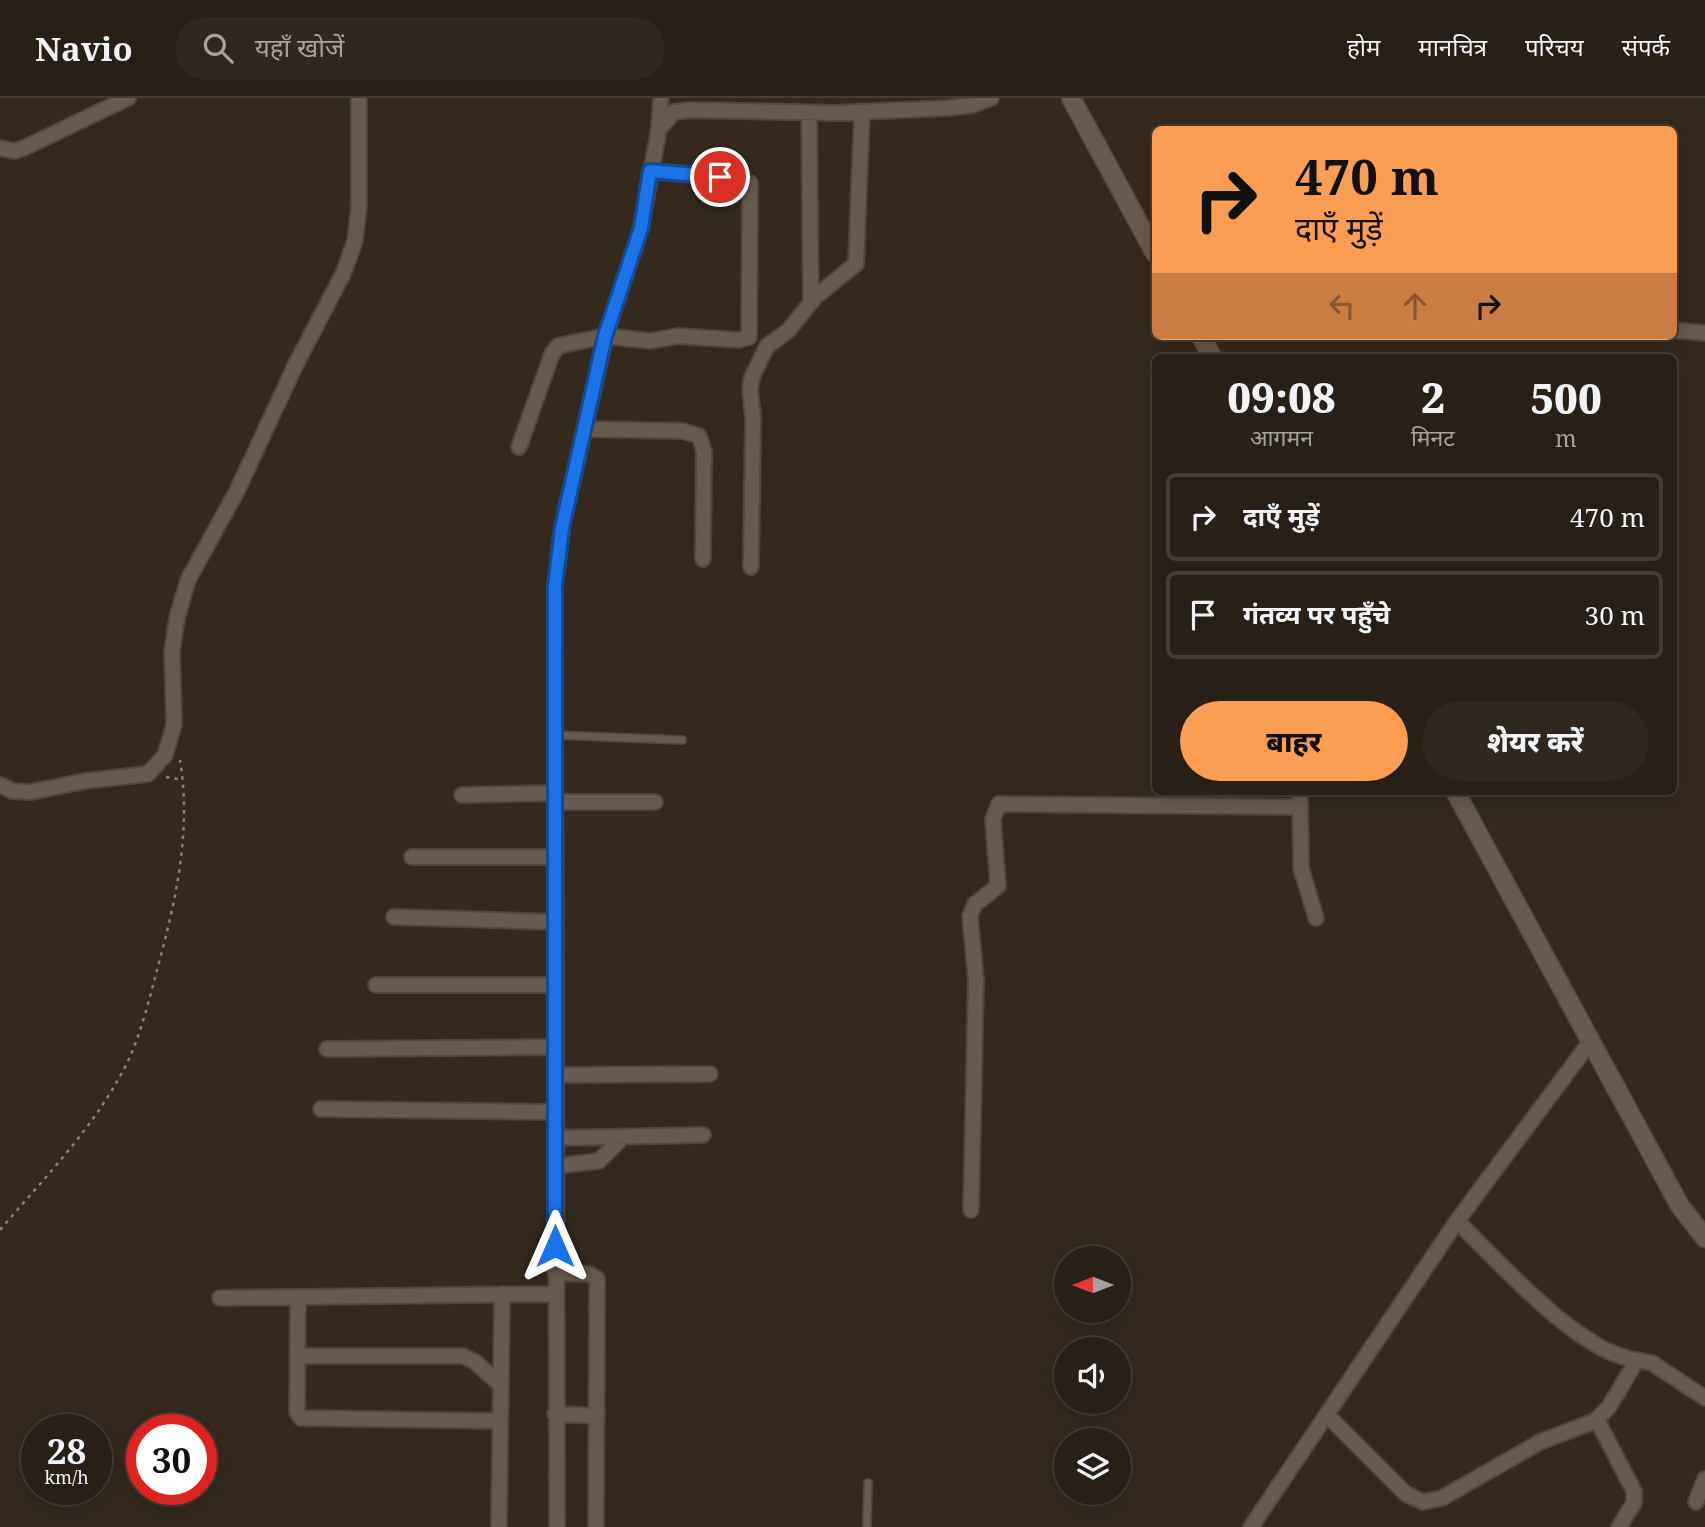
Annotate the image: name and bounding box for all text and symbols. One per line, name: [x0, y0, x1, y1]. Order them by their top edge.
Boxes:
search box: [175, 17, 665, 80]
text: Navio: [35, 26, 133, 71]
icon: search: [199, 29, 237, 67]
text: यहाँ खोजें: [255, 29, 344, 65]
text: होम: [1347, 30, 1380, 63]
text: मानचित्र: [1418, 30, 1487, 63]
text: परिचय: [1525, 30, 1584, 63]
text: संपर्क: [1622, 30, 1670, 63]
text: 470 m: [1295, 143, 1439, 209]
pin: [690, 147, 750, 207]
icon: right: [1180, 154, 1271, 245]
icon: arrive: [701, 158, 739, 196]
text: दाएँ मुड़ें: [1295, 206, 1383, 249]
icon: left: [1323, 287, 1361, 325]
icon: ahead: [1396, 287, 1434, 325]
icon: right: [1469, 287, 1507, 325]
text: 09:08: [1227, 368, 1336, 425]
text: 2: [1421, 368, 1445, 425]
text: 500: [1530, 369, 1602, 426]
text: आगमन: [1250, 421, 1313, 453]
text: मिनट: [1411, 421, 1455, 453]
text: m: [1555, 422, 1577, 454]
icon: right: [1184, 498, 1222, 536]
text: दाएँ मुड़ें: [1243, 498, 1320, 534]
text: 470 m: [1570, 499, 1645, 535]
icon: arrive: [1184, 596, 1222, 634]
text: गंतव्य पर पहुँचे: [1243, 596, 1390, 632]
text: 30 m: [1585, 597, 1645, 633]
button: बाहर: [1180, 701, 1408, 781]
button: शेयर करें: [1422, 701, 1649, 781]
position arrow: [518, 1209, 592, 1283]
north arrow: [1054, 1246, 1130, 1323]
map controls: [1054, 1246, 1131, 1505]
button: sound: [1054, 1337, 1131, 1414]
speed limit sign: 30: [126, 1414, 217, 1505]
text: 28: [47, 1427, 86, 1474]
button: layers: [1054, 1428, 1131, 1505]
text: km/h: [44, 1465, 89, 1489]

